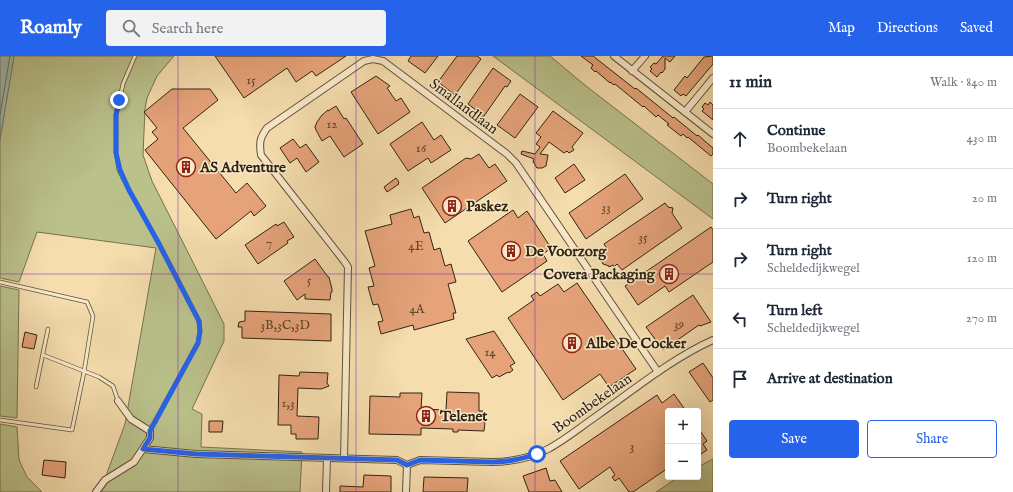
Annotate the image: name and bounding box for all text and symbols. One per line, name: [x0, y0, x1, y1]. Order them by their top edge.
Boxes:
search box: [106, 10, 386, 46]
text: Roamly: [20, 16, 82, 40]
icon: search: [120, 17, 142, 39]
text: Search here: [152, 19, 223, 38]
text: Map: [828, 19, 855, 37]
text: Directions: [877, 19, 938, 37]
text: Saved: [960, 19, 993, 37]
house number: 15: [246, 72, 256, 89]
text: 11 min: [729, 72, 772, 93]
street label: Smallandlaan: [425, 74, 502, 139]
text: Walk · 840 m: [930, 74, 997, 91]
route end: [110, 91, 128, 109]
house number: 12: [327, 116, 337, 133]
text: Continue: [767, 121, 825, 140]
icon: ahead: [729, 128, 751, 150]
text: 430 m: [967, 130, 997, 147]
house number: 16: [416, 140, 427, 157]
text: Boombekelaan: [767, 140, 847, 157]
building icon: AS Adventure: [175, 156, 197, 178]
place label: AS Adventure: [199, 158, 286, 177]
icon: right: [729, 188, 751, 210]
text: Turn right: [767, 189, 832, 208]
text: 20 m: [972, 190, 997, 207]
building icon: Paskez: [441, 195, 463, 217]
place label: Paskez: [466, 197, 508, 216]
house number: 33: [601, 199, 611, 216]
house number: 35: [638, 229, 648, 246]
house number: 7: [266, 235, 272, 252]
house number: 4E: [408, 238, 424, 255]
building icon: De Voorzorg: [500, 240, 522, 262]
text: Turn right: [767, 241, 832, 260]
place label: De Voorzorg: [525, 242, 607, 261]
icon: right: [729, 248, 751, 270]
text: 120 m: [967, 250, 997, 267]
text: Scheldedijkwegel: [767, 260, 860, 277]
building icon: Covera Packaging: [658, 263, 680, 285]
place label: Covera Packaging: [543, 265, 656, 284]
house number: 5: [307, 272, 312, 289]
house number: 4A: [409, 301, 426, 318]
text: Turn left: [767, 301, 823, 320]
icon: left: [729, 308, 751, 330]
text: 270 m: [966, 310, 997, 327]
house number: 39: [674, 316, 685, 333]
house number: 3B,3C,3D: [260, 317, 310, 334]
text: Scheldedijkwegel: [767, 320, 860, 337]
building icon: Albe De Cocker: [561, 332, 583, 354]
place label: Albe De Cocker: [585, 334, 687, 353]
house number: 14: [484, 344, 496, 361]
icon: arrive: [729, 368, 751, 390]
street label: Boombekelaan: [549, 369, 636, 438]
text: Arrive at destination: [767, 369, 893, 388]
house number: 1,3: [281, 395, 295, 412]
building icon: Telenet: [415, 405, 437, 427]
place label: Telenet: [439, 407, 488, 426]
map controls: [665, 408, 701, 480]
button: +: [665, 408, 701, 444]
button: Save: [729, 420, 859, 458]
button: Share: [867, 420, 997, 458]
house number: 3: [630, 438, 635, 455]
button: −: [665, 444, 701, 480]
route start: [528, 445, 546, 463]

